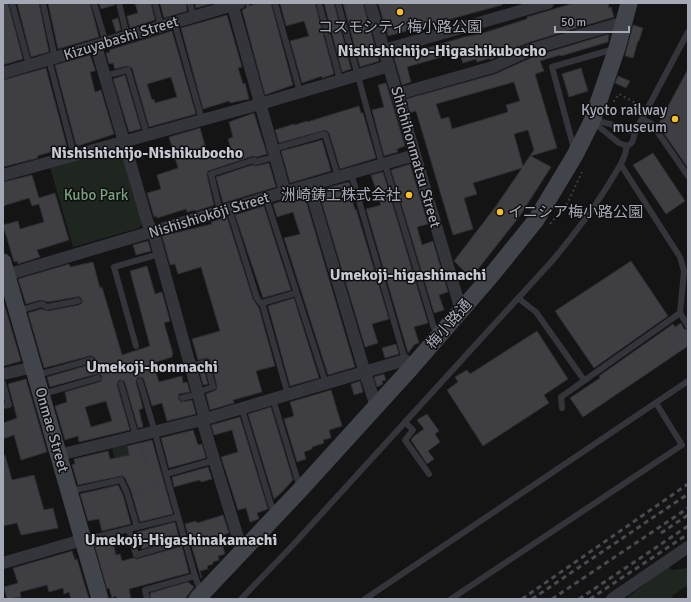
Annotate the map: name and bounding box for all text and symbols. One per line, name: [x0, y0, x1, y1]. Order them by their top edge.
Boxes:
marker: コスモシティ梅小路公園: [395, 7, 405, 17]
scale bar: [555, 8, 629, 34]
street label: Kizuyabashi Street: [61, 12, 181, 64]
text: 50 m: [561, 15, 586, 30]
place label: コスモシティ梅小路公園: [318, 18, 482, 36]
district label: Nishishichijo-Higashikubocho: [338, 41, 546, 61]
street label: Shichihonmatsu Street: [387, 84, 445, 230]
place label: Kyoto railway museum: [581, 101, 667, 136]
marker: Kyoto railway museum: [670, 114, 680, 124]
district label: Nishishichijo-Nishikubocho: [51, 143, 243, 163]
park label: Kubo Park: [64, 186, 129, 204]
place label: 洲崎鋳工株式会社: [281, 186, 401, 204]
street label: Nishishiokōji Street: [146, 188, 272, 242]
marker: 洲崎鋳工株式会社: [404, 190, 414, 200]
place label: イニシア梅小路公園: [508, 203, 643, 221]
marker: イニシア梅小路公園: [495, 207, 505, 217]
district label: Umekoji-higashimachi: [330, 265, 486, 285]
street label: 梅小路通: [423, 295, 475, 353]
district label: Umekoji-honmachi: [86, 357, 218, 377]
street label: Onmae Street: [31, 385, 73, 475]
district label: Umekoji-Higashinakamachi: [85, 530, 277, 550]

